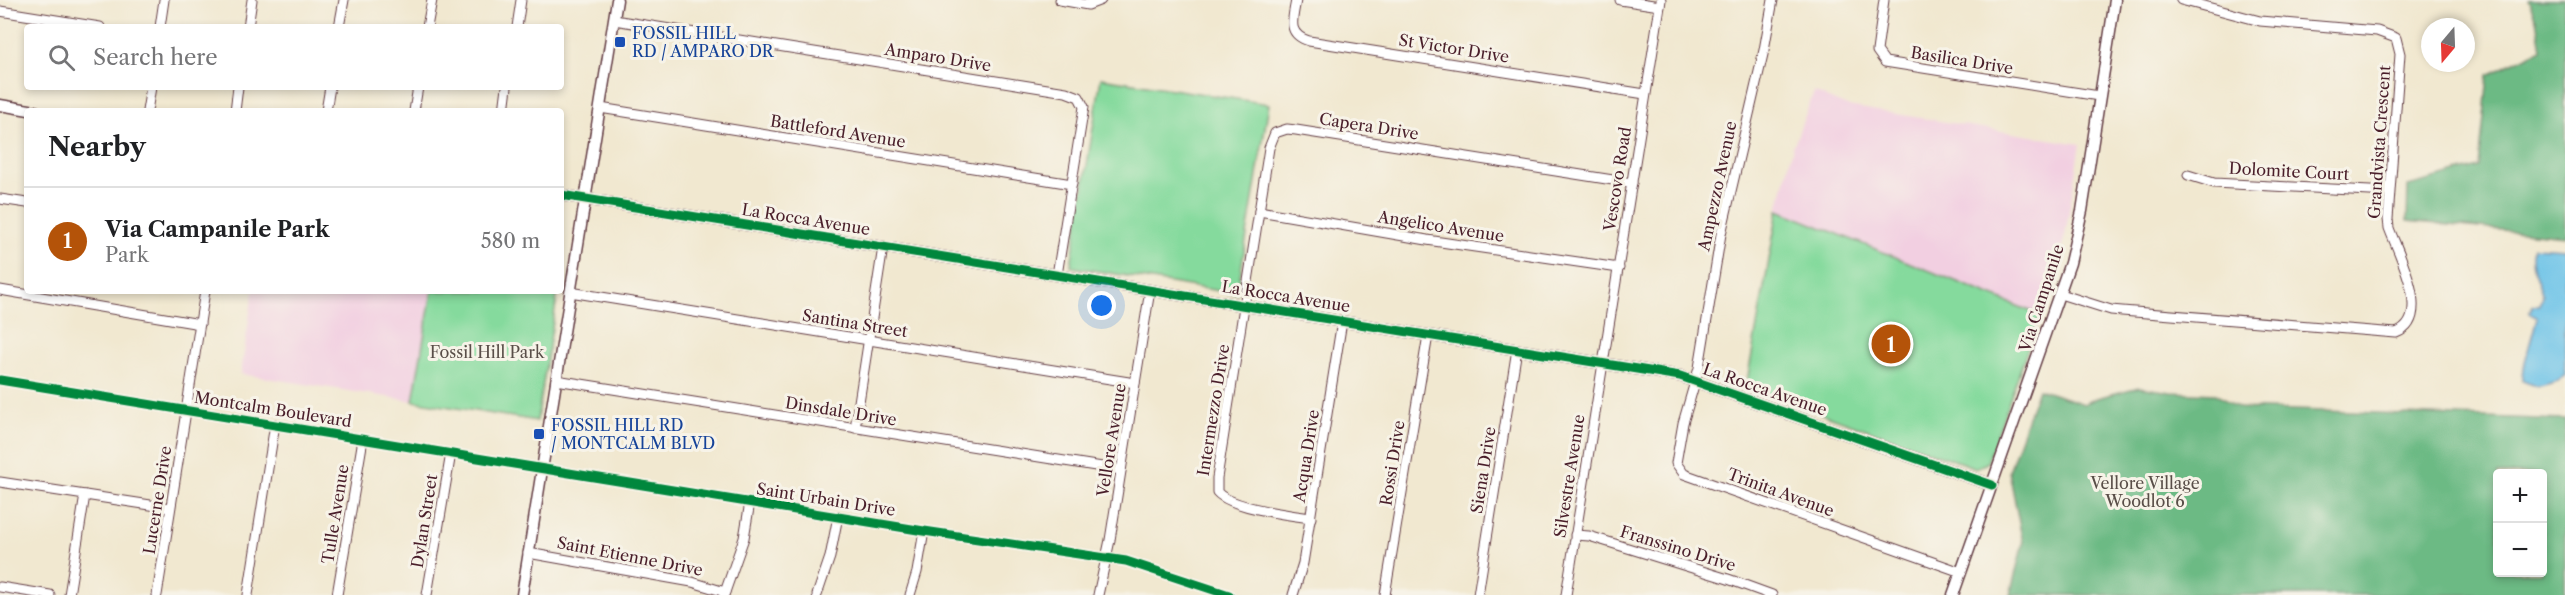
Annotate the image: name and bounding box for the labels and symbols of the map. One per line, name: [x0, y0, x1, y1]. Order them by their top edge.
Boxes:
north arrow: [2421, 18, 2475, 72]
place label: FOSSIL HILL RD / AMPARO DR: [632, 23, 775, 61]
street label: St Victor Drive: [1397, 29, 1511, 67]
marker: FOSSIL HILL RD / AMPARO DR: [613, 35, 627, 49]
street label: Amparo Drive: [882, 39, 993, 75]
street label: Basilica Drive: [1909, 42, 2015, 78]
street label: Grandvista Crescent: [2364, 64, 2394, 220]
street label: Capera Drive: [1318, 108, 1420, 144]
street label: Battleford Avenue: [769, 110, 907, 152]
street label: Ampezzo Avenue: [1693, 119, 1741, 254]
street label: Vescovo Road: [1599, 125, 1635, 234]
street label: Dolomite Court: [2228, 158, 2350, 184]
street label: La Rocca Avenue: [740, 199, 872, 239]
street label: Angelico Avenue: [1375, 206, 1506, 246]
street label: Via Campanile: [2014, 242, 2068, 355]
street label: La Rocca Avenue: [1220, 276, 1352, 316]
your location: [1087, 291, 1116, 320]
street label: Santina Street: [801, 305, 909, 341]
pin: 1: [1872, 322, 1910, 366]
park label: Fossil Hill Park: [430, 342, 545, 362]
street label: Intermezzo Drive: [1193, 343, 1233, 477]
street label: La Rocca Avenue: [1700, 358, 1830, 420]
street label: Vellore Avenue: [1092, 382, 1130, 499]
street label: Montcalm Boulevard: [193, 387, 353, 431]
street label: Dinsdale Drive: [784, 392, 898, 430]
street label: Acqua Drive: [1289, 408, 1323, 505]
street label: Silvestre Avenue: [1549, 413, 1589, 539]
place label: FOSSIL HILL RD / MONTCALM BLVD: [551, 415, 715, 453]
street label: Rossi Drive: [1375, 419, 1409, 507]
street label: Siena Drive: [1466, 425, 1500, 515]
marker: FOSSIL HILL RD / MONTCALM BLVD: [532, 427, 546, 441]
street label: Lucerne Drive: [139, 444, 175, 556]
street label: Tulle Avenue: [317, 463, 353, 565]
street label: Trinita Avenue: [1725, 463, 1837, 521]
street label: Dylan Street: [407, 472, 441, 569]
park label: Vellore Village Woodlot 6: [2089, 473, 2200, 511]
street label: Saint Urbain Drive: [755, 478, 897, 520]
street label: Franssino Drive: [1618, 521, 1738, 575]
street label: Saint Etienne Drive: [555, 532, 705, 580]

